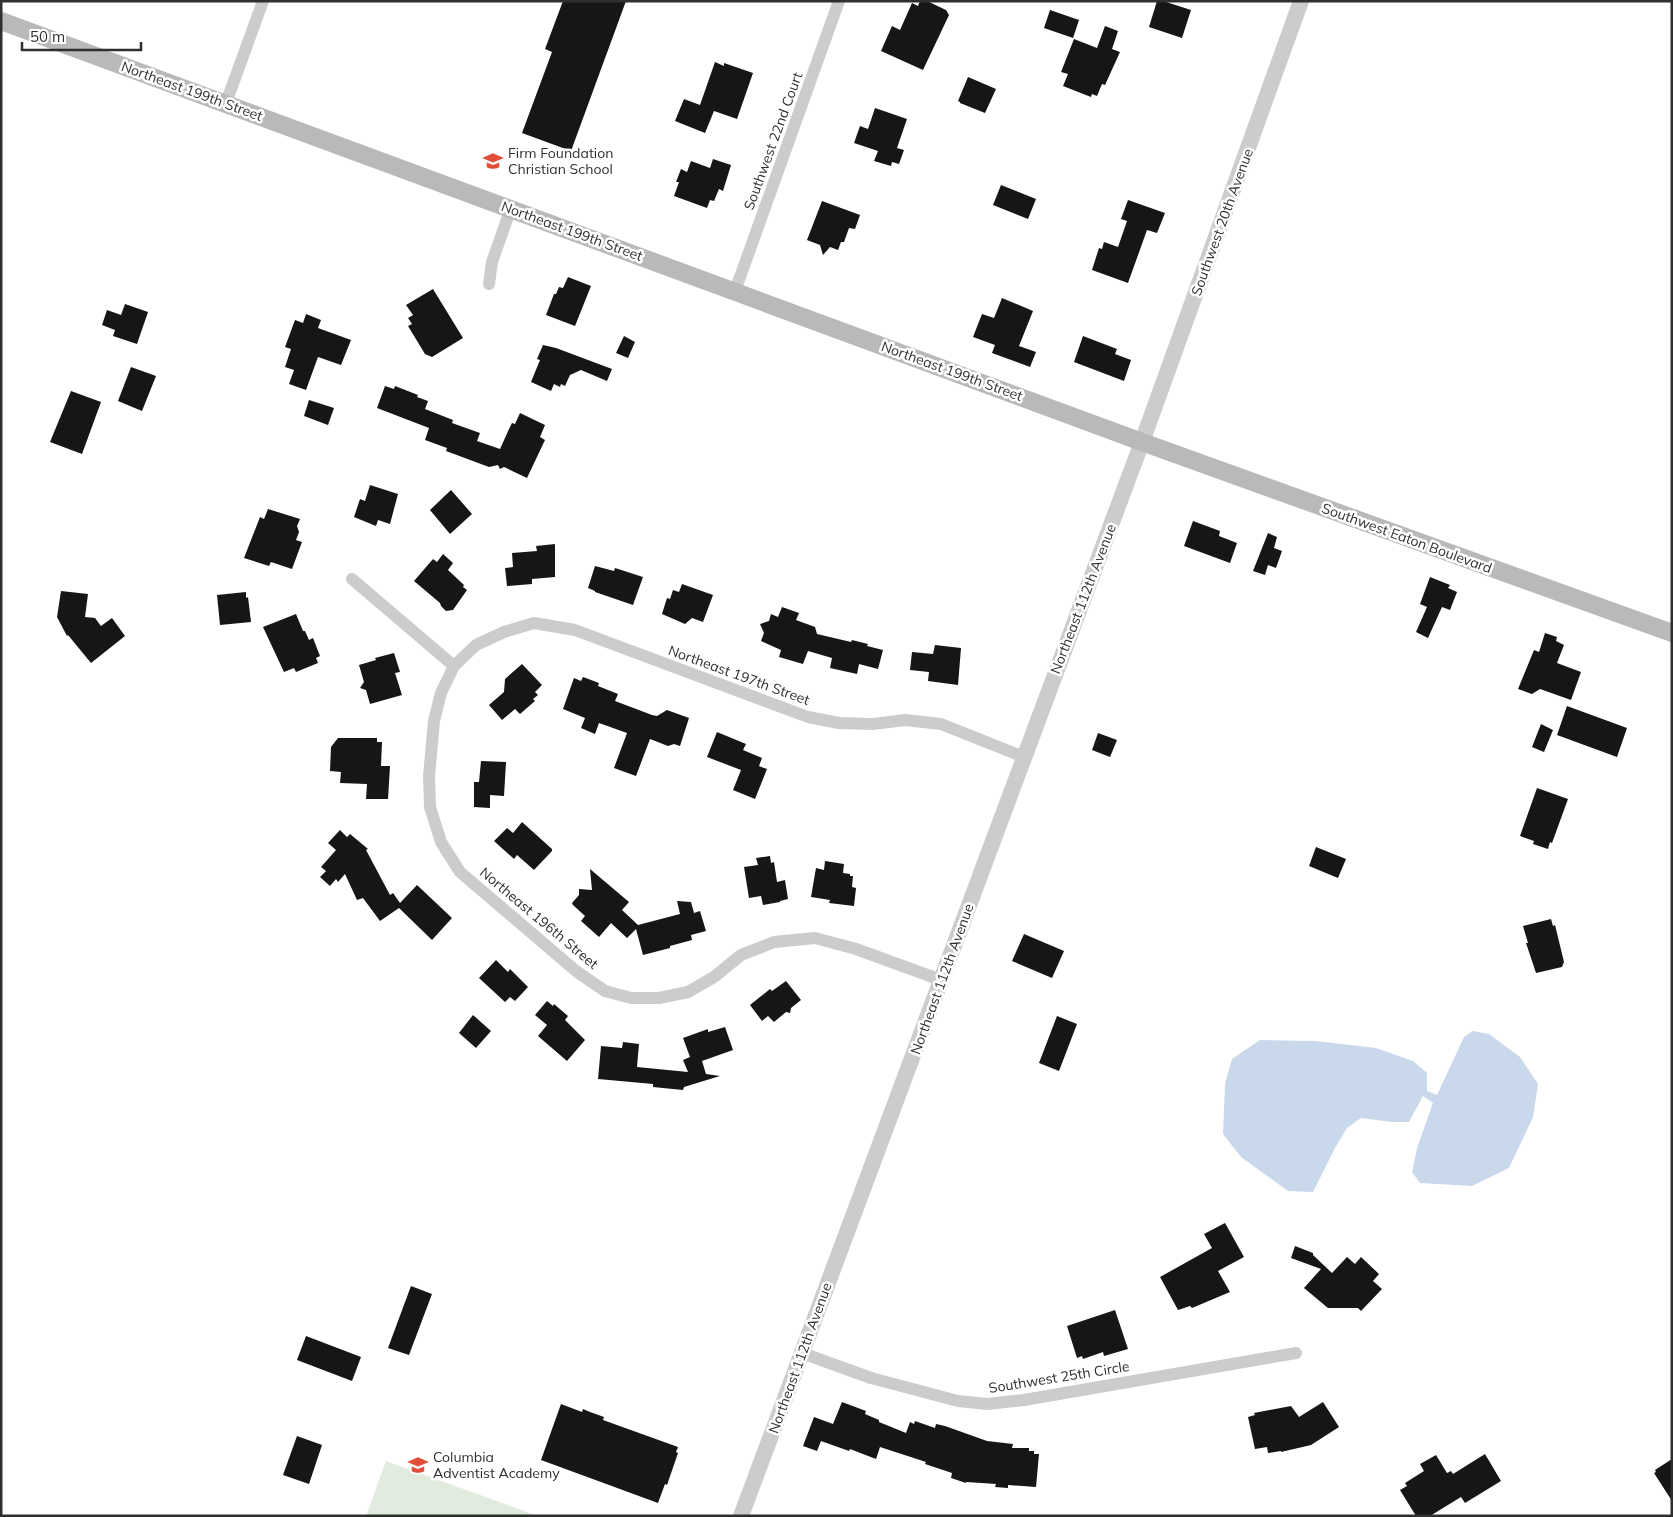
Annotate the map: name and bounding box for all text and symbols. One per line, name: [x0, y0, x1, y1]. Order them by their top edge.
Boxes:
scale bar: [22, 20, 141, 52]
text: 50 m: [30, 27, 65, 46]
street label: Northeast 199th Street: [119, 57, 265, 125]
street label: Southwest 22nd Court: [740, 69, 806, 212]
place label: Firm Foundation Christian School: [508, 144, 613, 178]
street label: Southwest 20th Avenue: [1187, 146, 1257, 298]
school or university icon: Firm Foundation Christian School: [482, 150, 504, 172]
street label: Northeast 199th Street: [499, 197, 645, 265]
street label: Northeast 199th Street: [879, 337, 1025, 405]
street label: Southwest Eaton Boulevard: [1319, 499, 1495, 577]
street label: Northeast 112th Avenue: [1046, 521, 1120, 677]
street label: Northeast 197th Street: [666, 641, 812, 709]
street label: Northeast 196th Street: [476, 863, 602, 973]
street label: Northeast 112th Avenue: [906, 901, 978, 1057]
street label: Northeast 112th Avenue: [764, 1280, 836, 1436]
street label: Southwest 25th Circle: [987, 1357, 1131, 1397]
place label: Columbia Adventist Academy: [433, 1448, 560, 1482]
school or university icon: Columbia Adventist Academy: [407, 1454, 429, 1476]

